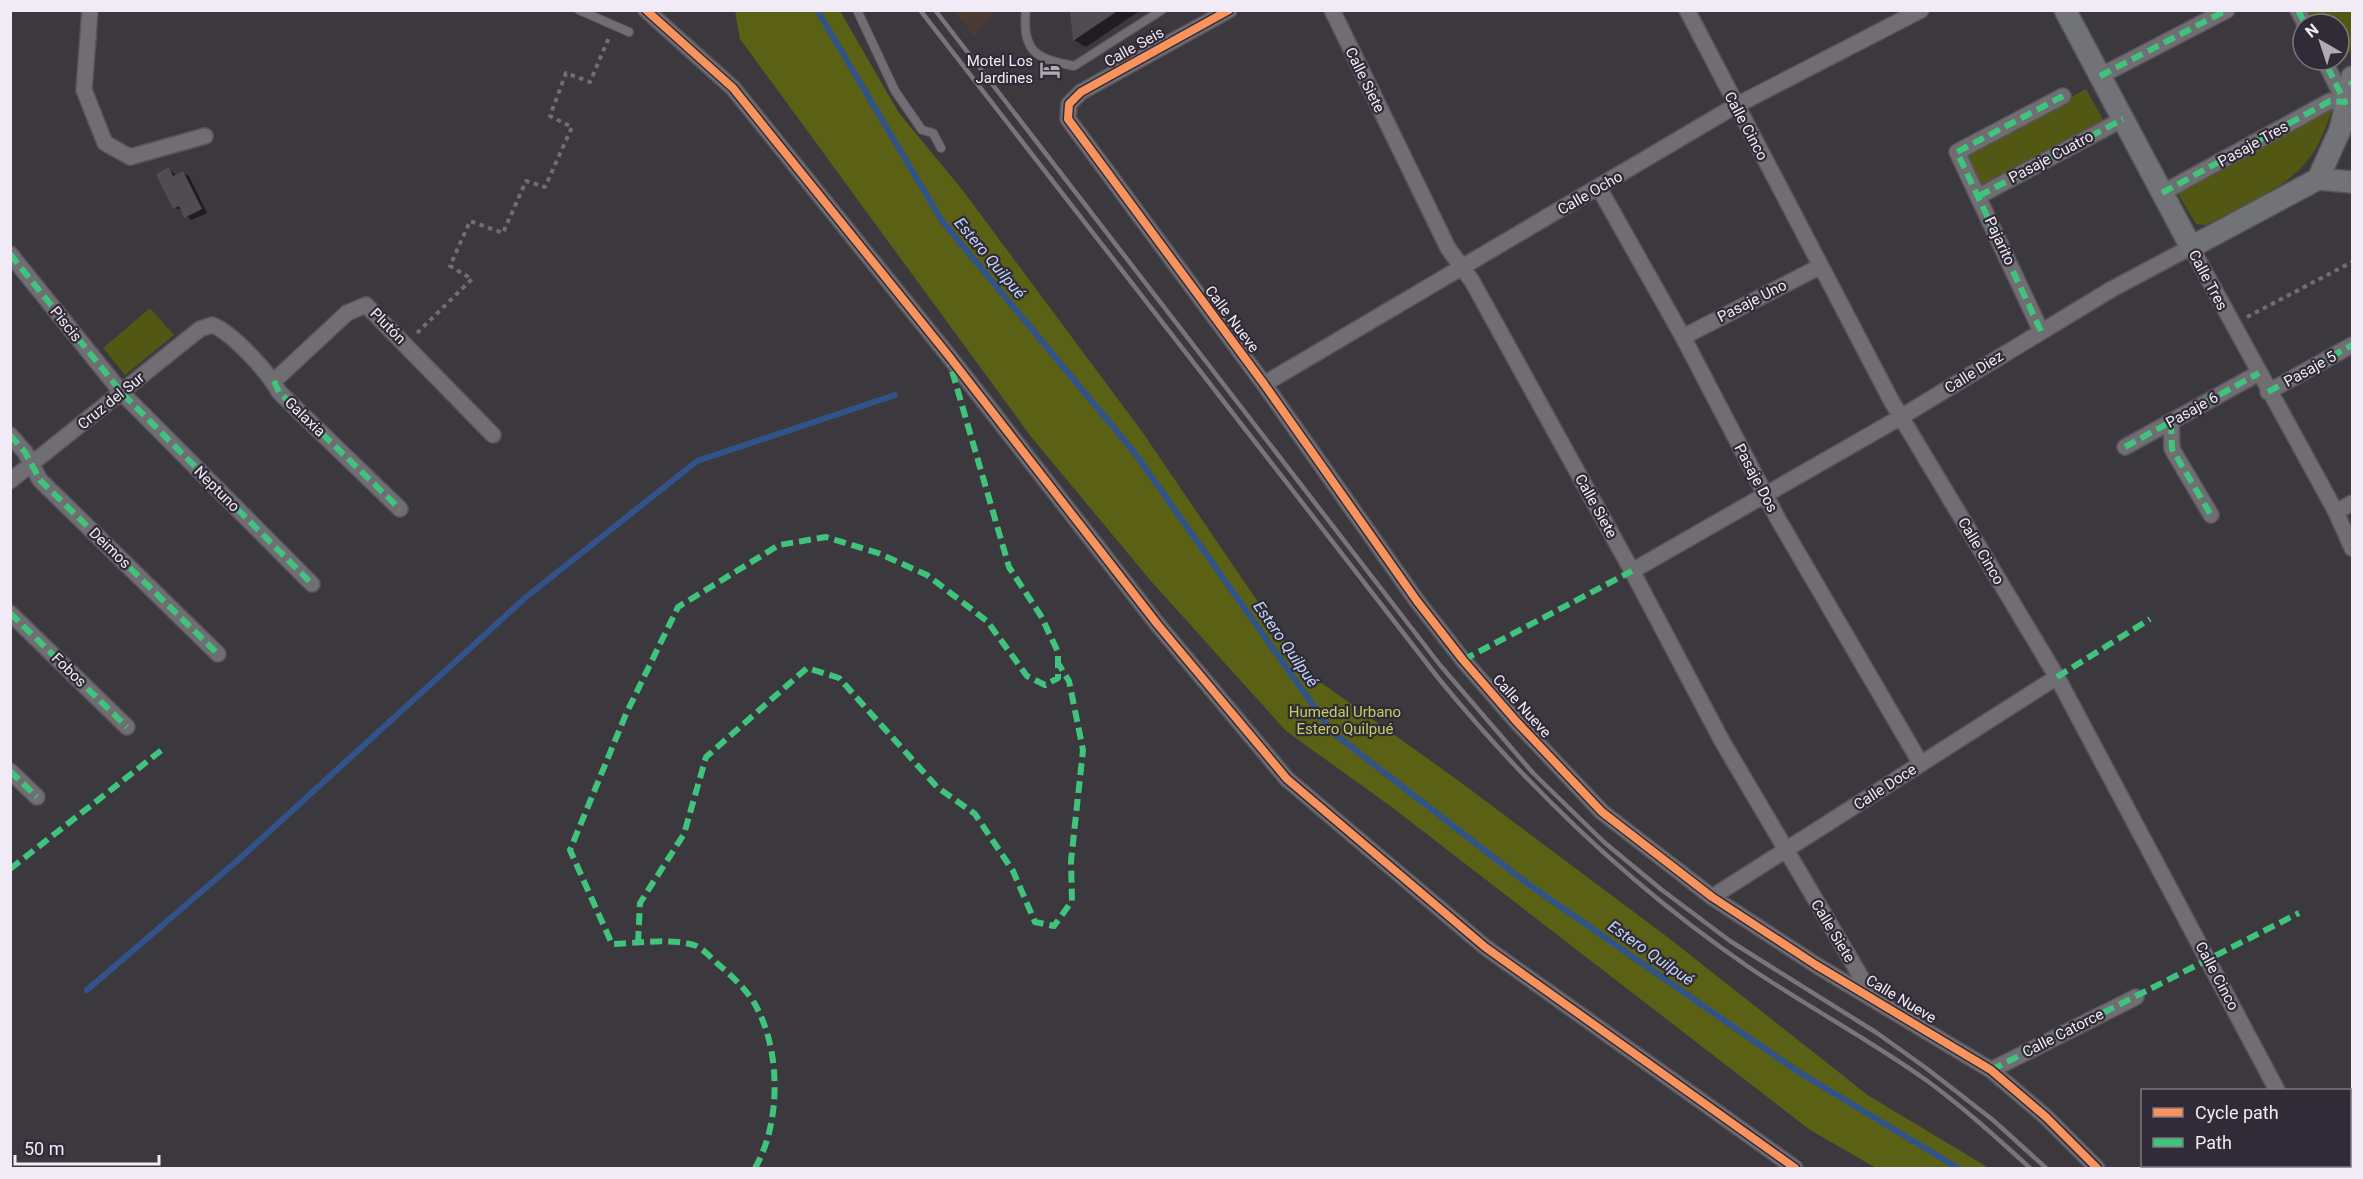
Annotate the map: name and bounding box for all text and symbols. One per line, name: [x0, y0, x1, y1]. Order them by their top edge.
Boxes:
north arrow: [2291, 12, 2351, 72]
text: N: [2302, 20, 2322, 42]
street label: Calle Seis: [1101, 23, 1167, 71]
street label: Calle Siete: [1342, 44, 1389, 116]
place label: Motel Los Jardines: [967, 52, 1033, 87]
hotel icon: Motel Los Jardines: [1038, 58, 1062, 82]
street label: Calle Cinco: [1720, 89, 1772, 163]
street label: Pasaje Tres: [2215, 117, 2291, 171]
street label: Pasaje Cuatro: [2006, 127, 2096, 187]
street label: Calle Ocho: [1554, 167, 1626, 219]
water label: Estero Quilpué: [950, 213, 1030, 303]
street label: Pajarito: [1981, 214, 2019, 268]
street label: Calle Tres: [2185, 247, 2231, 313]
street label: Pasaje Uno: [1714, 276, 1790, 326]
street label: Calle Nueve: [1201, 282, 1263, 356]
street label: Piscis: [46, 303, 86, 345]
street label: Plutón: [366, 304, 410, 348]
street label: Calle Diez: [1941, 347, 2007, 397]
street label: Pasaje 5: [2281, 347, 2339, 391]
street label: Cruz del Sur: [74, 369, 148, 433]
street label: Pasaje 6: [2163, 388, 2221, 432]
street label: Galaxia: [281, 393, 329, 441]
street label: Pasaje Dos: [1730, 441, 1782, 515]
street label: Neptuno: [190, 462, 244, 516]
street label: Calle Siete: [1571, 471, 1621, 541]
street label: Calle Cinco: [1954, 514, 2008, 588]
street label: Deimos: [85, 524, 135, 572]
water label: Estero Quilpué: [1249, 597, 1323, 691]
street label: Fobos: [48, 649, 90, 691]
street label: Calle Nueve: [1489, 671, 1555, 741]
park label: Humedal Urbano Estero Quilpué: [1289, 703, 1401, 738]
street label: Calle Doce: [1850, 760, 1920, 814]
street label: Calle Siete: [1807, 896, 1859, 966]
water label: Estero Quilpué: [1604, 916, 1698, 990]
street label: Calle Cinco: [2191, 939, 2243, 1013]
street label: Calle Nueve: [1863, 971, 1939, 1027]
street label: Calle Catorce: [2019, 1005, 2107, 1061]
legend: [2141, 1089, 2351, 1167]
text: Cycle path: [2195, 1102, 2279, 1123]
scale bar: [15, 1128, 159, 1166]
text: Path: [2195, 1132, 2232, 1153]
text: 50 m: [24, 1138, 64, 1159]

